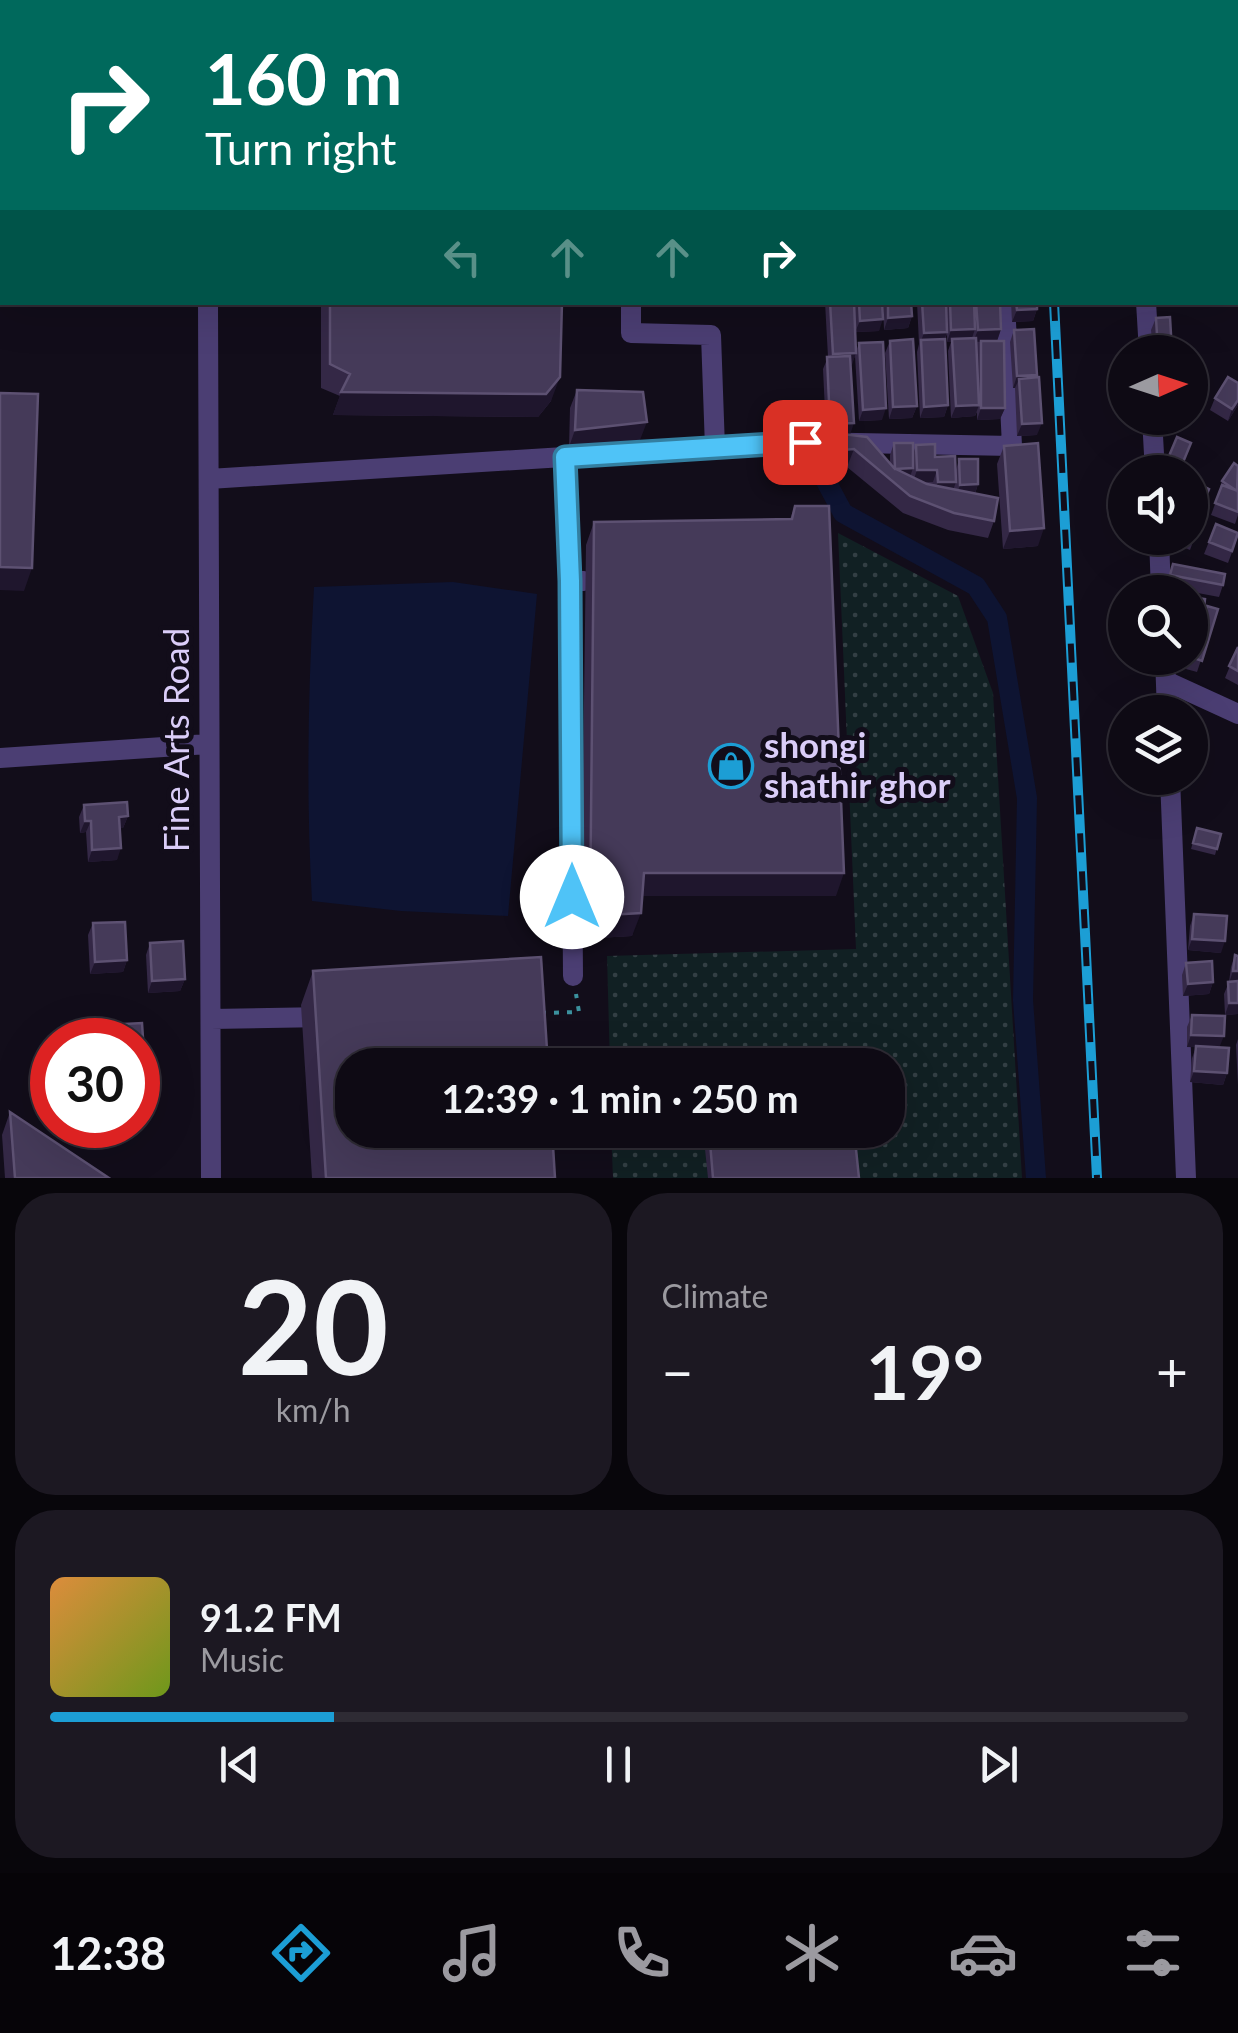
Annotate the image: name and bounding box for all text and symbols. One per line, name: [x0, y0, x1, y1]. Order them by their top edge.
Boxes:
text: 160 m: [205, 36, 402, 120]
icon: right: [40, 40, 170, 170]
text: Turn right: [205, 121, 396, 175]
icon: left: [435, 230, 490, 285]
icon: ahead: [540, 230, 595, 285]
icon: ahead: [645, 230, 700, 285]
icon: right: [750, 230, 805, 285]
north arrow: [1108, 335, 1208, 435]
map controls: [1108, 335, 1208, 795]
pin: [763, 400, 848, 485]
icon: arrive: [778, 415, 833, 470]
button: sound: [1108, 455, 1208, 555]
button: search: [1108, 575, 1208, 675]
street label: Fine Arts Road: [154, 628, 196, 852]
button: layers: [1108, 695, 1208, 795]
place label: shongi shathir ghor: [764, 723, 951, 805]
shop icon: shongi shathir ghor: [708, 743, 754, 789]
position arrow: [520, 845, 624, 949]
speed limit sign: 30: [30, 1018, 160, 1148]
text: 12:39 · 1 min · 250 m: [441, 1075, 799, 1121]
text: 20: [238, 1247, 389, 1403]
text: Climate: [662, 1276, 768, 1315]
text: 19°: [866, 1326, 984, 1416]
text: −: [662, 1338, 693, 1404]
text: +: [1156, 1338, 1188, 1404]
text: km/h: [276, 1390, 351, 1429]
text: 91.2 FM: [200, 1594, 342, 1640]
text: Music: [200, 1640, 284, 1679]
icon: previous: [212, 1737, 267, 1792]
icon: pause: [591, 1737, 646, 1792]
icon: next: [971, 1737, 1026, 1792]
icon: directions: [266, 1918, 336, 1988]
icon: music: [437, 1918, 507, 1988]
icon: phone: [607, 1918, 677, 1988]
icon: climate: [777, 1918, 847, 1988]
icon: car: [948, 1918, 1018, 1988]
icon: filters: [1118, 1918, 1188, 1988]
text: 12:38: [50, 1926, 166, 1980]

